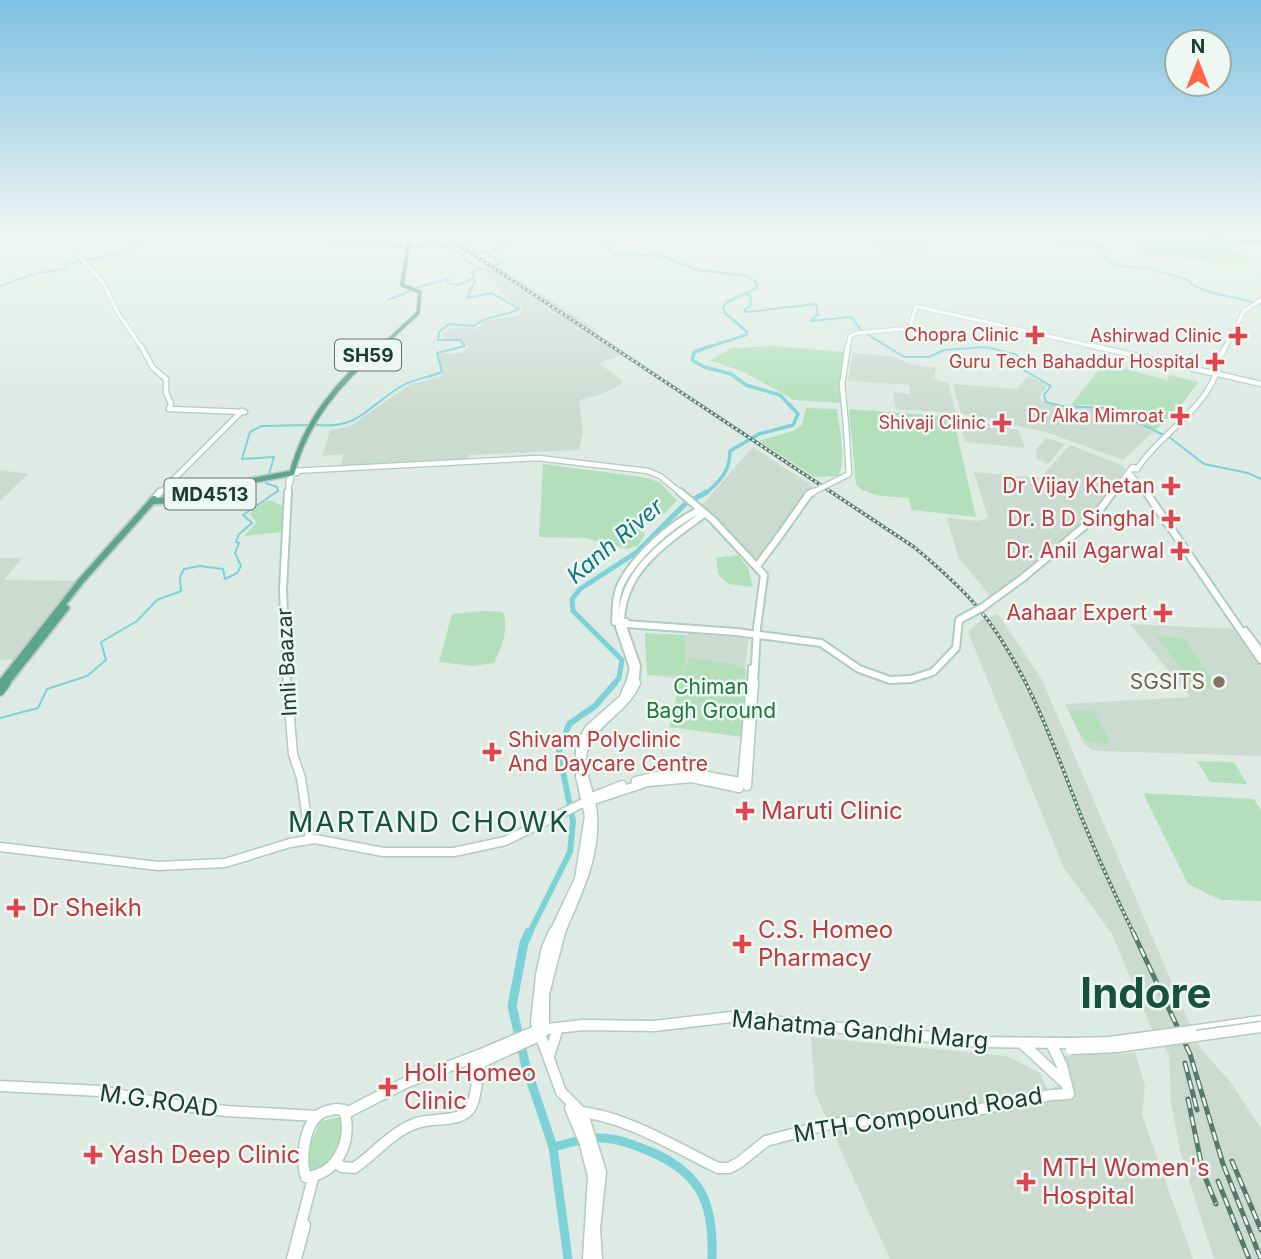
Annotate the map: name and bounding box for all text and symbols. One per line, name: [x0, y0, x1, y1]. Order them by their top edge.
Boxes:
north arrow: [1163, 28, 1233, 98]
text: N: [1191, 35, 1205, 58]
place label: Chopra Clinic: [904, 324, 1019, 345]
marker: Chopra Clinic: [1025, 325, 1045, 345]
place label: Ashirwad Clinic: [1090, 325, 1222, 346]
marker: Ashirwad Clinic: [1228, 326, 1248, 346]
road number: SH59: [335, 340, 401, 370]
place label: Guru Tech Bahaddur Hospital: [949, 351, 1199, 372]
marker: Guru Tech Bahaddur Hospital: [1205, 352, 1225, 372]
place label: Dr Alka Mimroat: [1028, 405, 1164, 426]
marker: Dr Alka Mimroat: [1170, 406, 1190, 426]
place label: Shivaji Clinic: [878, 412, 986, 433]
marker: Shivaji Clinic: [992, 413, 1012, 433]
place label: Dr Vijay Khetan: [1002, 473, 1155, 498]
marker: Dr Vijay Khetan: [1161, 476, 1181, 496]
road number: MD4513: [164, 478, 256, 509]
water label: Kanh River: [561, 492, 670, 589]
place label: Dr. B D Singhal: [1007, 506, 1155, 531]
marker: Dr. B D Singhal: [1161, 509, 1181, 529]
place label: Dr. Anil Agarwal: [1006, 538, 1164, 563]
marker: Dr. Anil Agarwal: [1170, 541, 1190, 561]
place label: Aahaar Expert: [1007, 600, 1147, 625]
marker: Aahaar Expert: [1153, 603, 1173, 623]
street label: Imli Baazar: [271, 607, 302, 717]
place label: SGSITS: [1130, 669, 1205, 694]
park label: Chiman Bagh Ground: [646, 674, 776, 723]
marker: SGSITS: [1211, 674, 1227, 690]
place label: Shivam Polyclinic And Daycare Centre: [508, 727, 708, 776]
marker: Shivam Polyclinic And Daycare Centre: [482, 742, 502, 762]
place label: Maruti Clinic: [761, 796, 903, 825]
marker: Maruti Clinic: [735, 801, 755, 821]
district label: MARTAND CHOWK: [288, 805, 570, 839]
place label: Dr Sheikh: [32, 893, 142, 922]
marker: Dr Sheikh: [6, 898, 26, 918]
place label: C.S. Homeo Pharmacy: [758, 915, 893, 972]
marker: C.S. Homeo Pharmacy: [732, 934, 752, 954]
district label: Indore: [1080, 967, 1212, 1018]
street label: Mahatma Gandhi Marg: [731, 1004, 990, 1055]
place label: Holi Homeo Clinic: [404, 1058, 536, 1115]
marker: Holi Homeo Clinic: [378, 1077, 398, 1097]
street label: M.G.ROAD: [98, 1078, 220, 1123]
street label: MTH Compound Road: [791, 1081, 1044, 1148]
place label: Yash Deep Clinic: [109, 1140, 300, 1169]
marker: Yash Deep Clinic: [83, 1145, 103, 1165]
place label: MTH Women's Hospital: [1042, 1153, 1210, 1210]
marker: MTH Women's Hospital: [1016, 1172, 1036, 1192]

